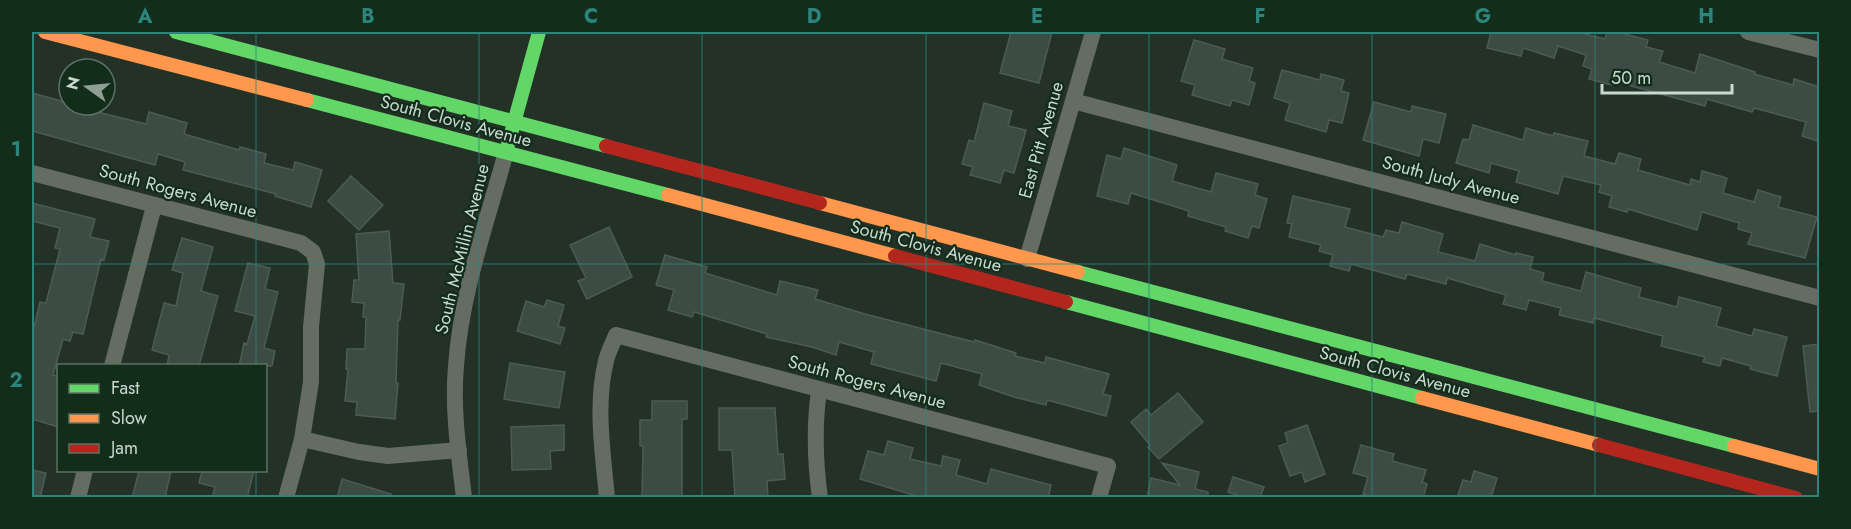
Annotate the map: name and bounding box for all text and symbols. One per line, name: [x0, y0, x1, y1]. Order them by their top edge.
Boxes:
text: A: [137, 2, 153, 31]
text: B: [361, 2, 375, 31]
text: C: [584, 2, 598, 31]
text: D: [807, 2, 821, 31]
text: E: [1031, 2, 1043, 31]
text: F: [1254, 2, 1266, 31]
text: G: [1475, 2, 1491, 31]
text: H: [1698, 2, 1714, 31]
north arrow: [57, 57, 117, 117]
scale bar: [1602, 57, 1732, 95]
text: 50 m: [1611, 65, 1651, 91]
text: N: [60, 74, 86, 92]
street label: East Pitt Avenue: [1012, 79, 1070, 201]
street label: South Clovis Avenue: [377, 88, 535, 154]
text: 1: [11, 135, 21, 164]
street label: South Judy Avenue: [1379, 149, 1523, 211]
street label: South Rogers Avenue: [96, 157, 260, 225]
street label: South McMillin Avenue: [428, 161, 496, 337]
street label: South Clovis Avenue: [847, 213, 1005, 279]
street label: South Clovis Avenue: [1316, 339, 1474, 405]
street label: South Rogers Avenue: [785, 348, 949, 416]
legend: [57, 364, 267, 472]
text: 2: [9, 366, 23, 395]
text: Fast: [111, 375, 140, 401]
text: Slow: [111, 405, 148, 431]
text: Jam: [109, 435, 138, 461]

